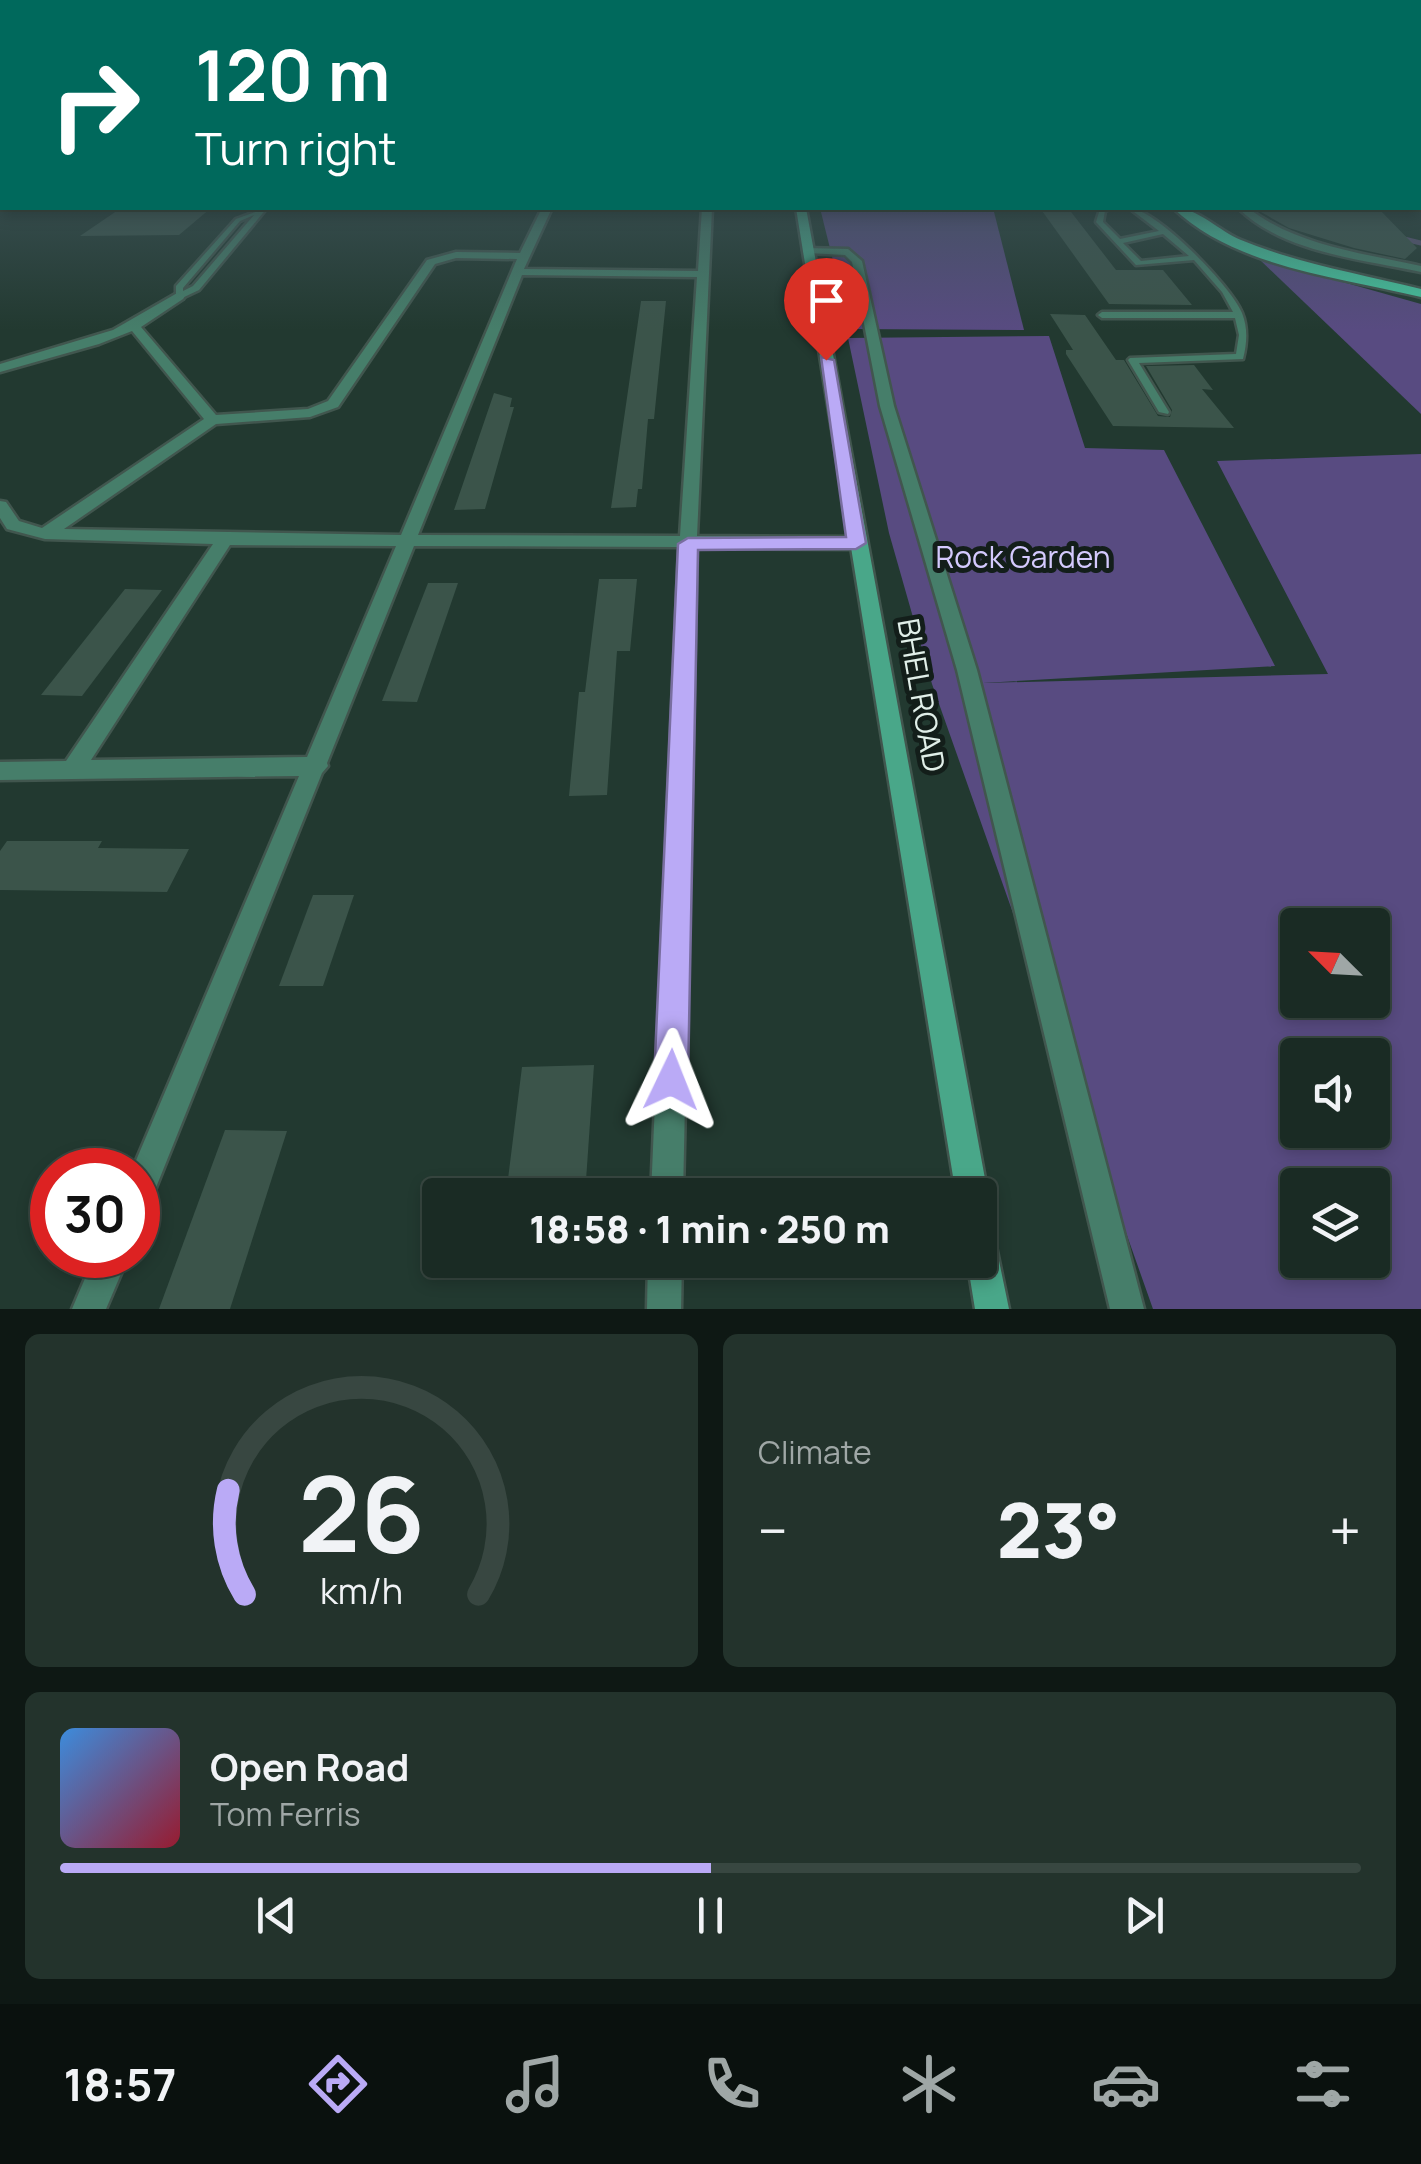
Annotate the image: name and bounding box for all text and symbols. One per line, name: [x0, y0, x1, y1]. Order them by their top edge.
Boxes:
text: 120 m: [195, 26, 390, 122]
icon: right: [30, 40, 160, 170]
text: Turn right: [195, 117, 396, 179]
pin: [784, 258, 869, 361]
icon: arrive: [799, 273, 854, 328]
park label: Rock Garden: [935, 536, 1111, 577]
street label: BHEL ROAD: [888, 615, 956, 775]
north arrow: [1280, 908, 1390, 1018]
map controls: [1280, 908, 1390, 1278]
position arrow: [619, 1028, 723, 1132]
button: sound: [1280, 1038, 1390, 1148]
speed limit sign: 30: [30, 1148, 160, 1278]
button: layers: [1280, 1168, 1390, 1278]
text: 18:58 · 1 min · 250 m: [529, 1202, 890, 1254]
text: Climate: [758, 1430, 872, 1474]
text: 26: [298, 1441, 425, 1583]
text: 23°: [997, 1478, 1120, 1581]
text: −: [758, 1492, 788, 1568]
text: +: [1329, 1492, 1361, 1568]
text: km/h: [320, 1566, 403, 1615]
text: Open Road: [210, 1740, 409, 1792]
text: Tom Ferris: [210, 1792, 361, 1836]
icon: previous: [249, 1888, 304, 1943]
icon: pause: [683, 1888, 738, 1943]
icon: next: [1117, 1888, 1172, 1943]
icon: directions: [303, 2049, 373, 2119]
icon: music: [500, 2049, 570, 2119]
icon: phone: [697, 2049, 767, 2119]
icon: climate: [894, 2049, 964, 2119]
icon: car: [1091, 2049, 1161, 2119]
icon: filters: [1288, 2049, 1358, 2119]
text: 18:57: [63, 2053, 177, 2115]

